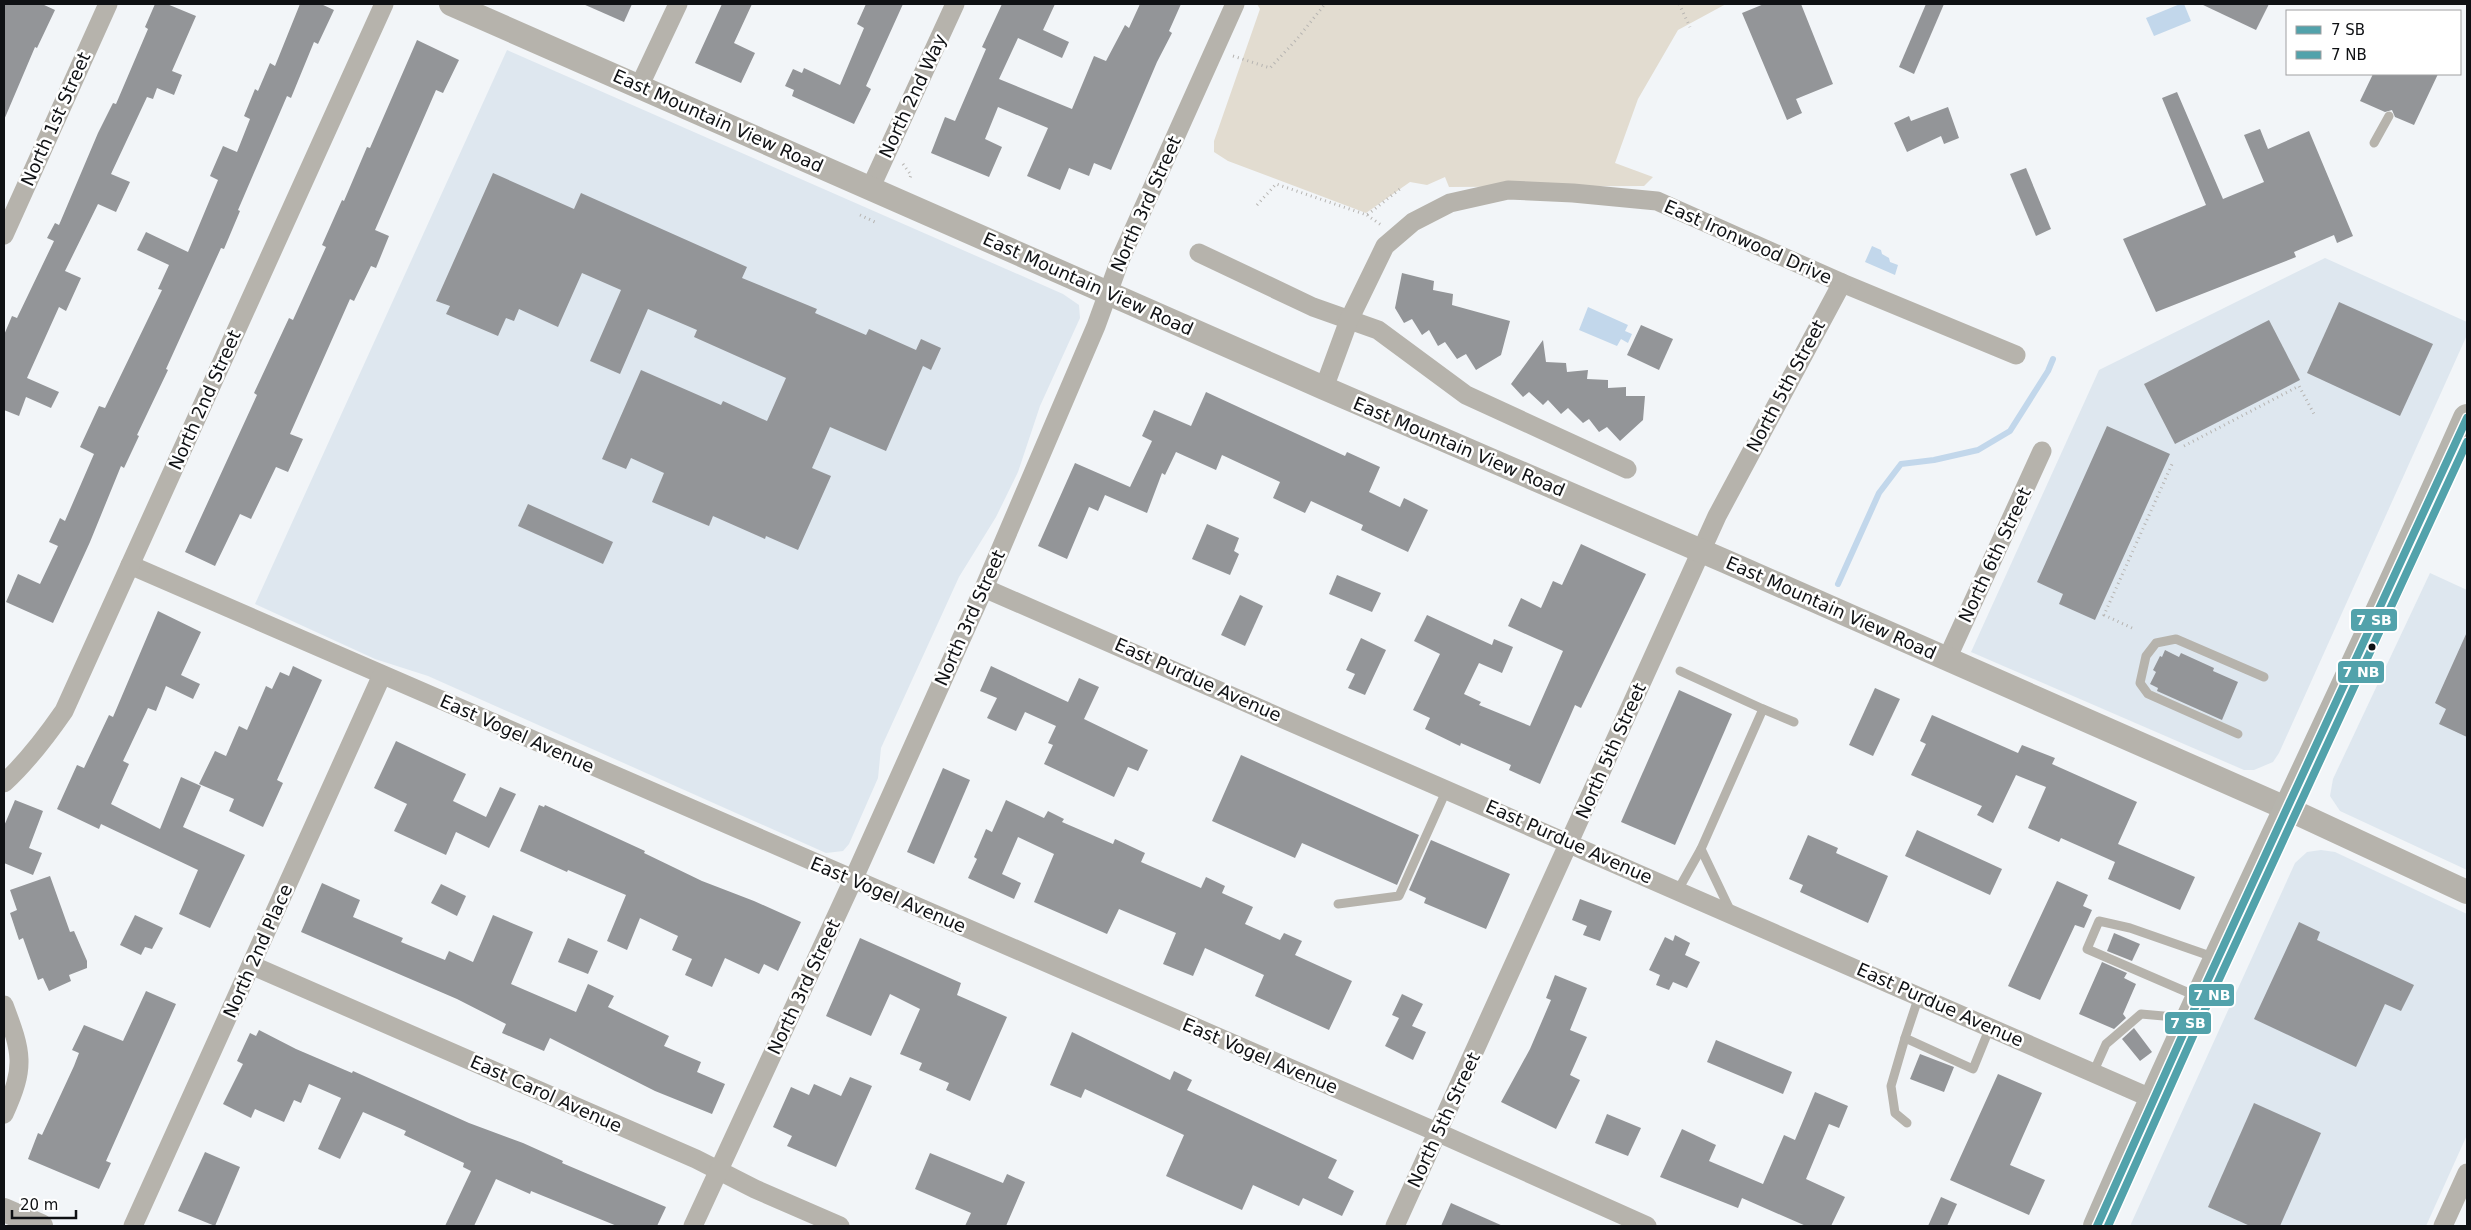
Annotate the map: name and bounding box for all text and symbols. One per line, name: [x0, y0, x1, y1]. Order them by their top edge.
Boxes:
legend: [2286, 10, 2461, 75]
text: 7 SB: [2331, 21, 2365, 39]
street label: North 2nd Way: [875, 30, 951, 161]
text: 7 NB: [2331, 46, 2367, 64]
street label: North 1st Street: [17, 49, 94, 189]
street label: East Mountain View Road: [610, 65, 827, 176]
street label: North 3rd Street: [1106, 133, 1185, 275]
street label: East Ironwood Drive: [1661, 195, 1835, 288]
street label: East Mountain View Road: [980, 228, 1197, 339]
street label: North 5th Street: [1742, 316, 1829, 455]
street label: North 2nd Street: [164, 327, 245, 473]
street label: East Mountain View Road: [1350, 392, 1568, 501]
street label: North 6th Street: [1954, 484, 2035, 626]
street label: North 3rd Street: [930, 547, 1009, 689]
street label: East Mountain View Road: [1723, 552, 1940, 663]
line badge: 7 SB: [2350, 608, 2398, 632]
text: 7 SB: [2356, 612, 2392, 628]
street label: East Purdue Avenue: [1112, 633, 1285, 726]
unlabelled marker: [2367, 642, 2377, 652]
line badge: 7 NB: [2337, 660, 2385, 684]
text: 7 NB: [2342, 664, 2380, 680]
street label: North 5th Street: [1571, 680, 1650, 822]
street label: East Vogel Avenue: [437, 690, 598, 777]
street label: East Purdue Avenue: [1483, 795, 1656, 888]
street label: East Vogel Avenue: [807, 852, 969, 937]
street label: North 2nd Place: [219, 881, 296, 1021]
street label: North 3rd Street: [763, 916, 844, 1058]
street label: East Purdue Avenue: [1854, 958, 2027, 1051]
line badge: 7 NB: [2188, 983, 2235, 1007]
text: 7 NB: [2193, 987, 2231, 1003]
line badge: 7 SB: [2164, 1011, 2212, 1035]
street label: East Vogel Avenue: [1179, 1013, 1341, 1098]
text: 7 SB: [2170, 1015, 2206, 1031]
street label: North 5th Street: [1403, 1049, 1484, 1191]
street label: East Carol Avenue: [467, 1051, 625, 1136]
scale bar: [12, 1188, 76, 1220]
text: 20 m: [20, 1196, 58, 1214]

